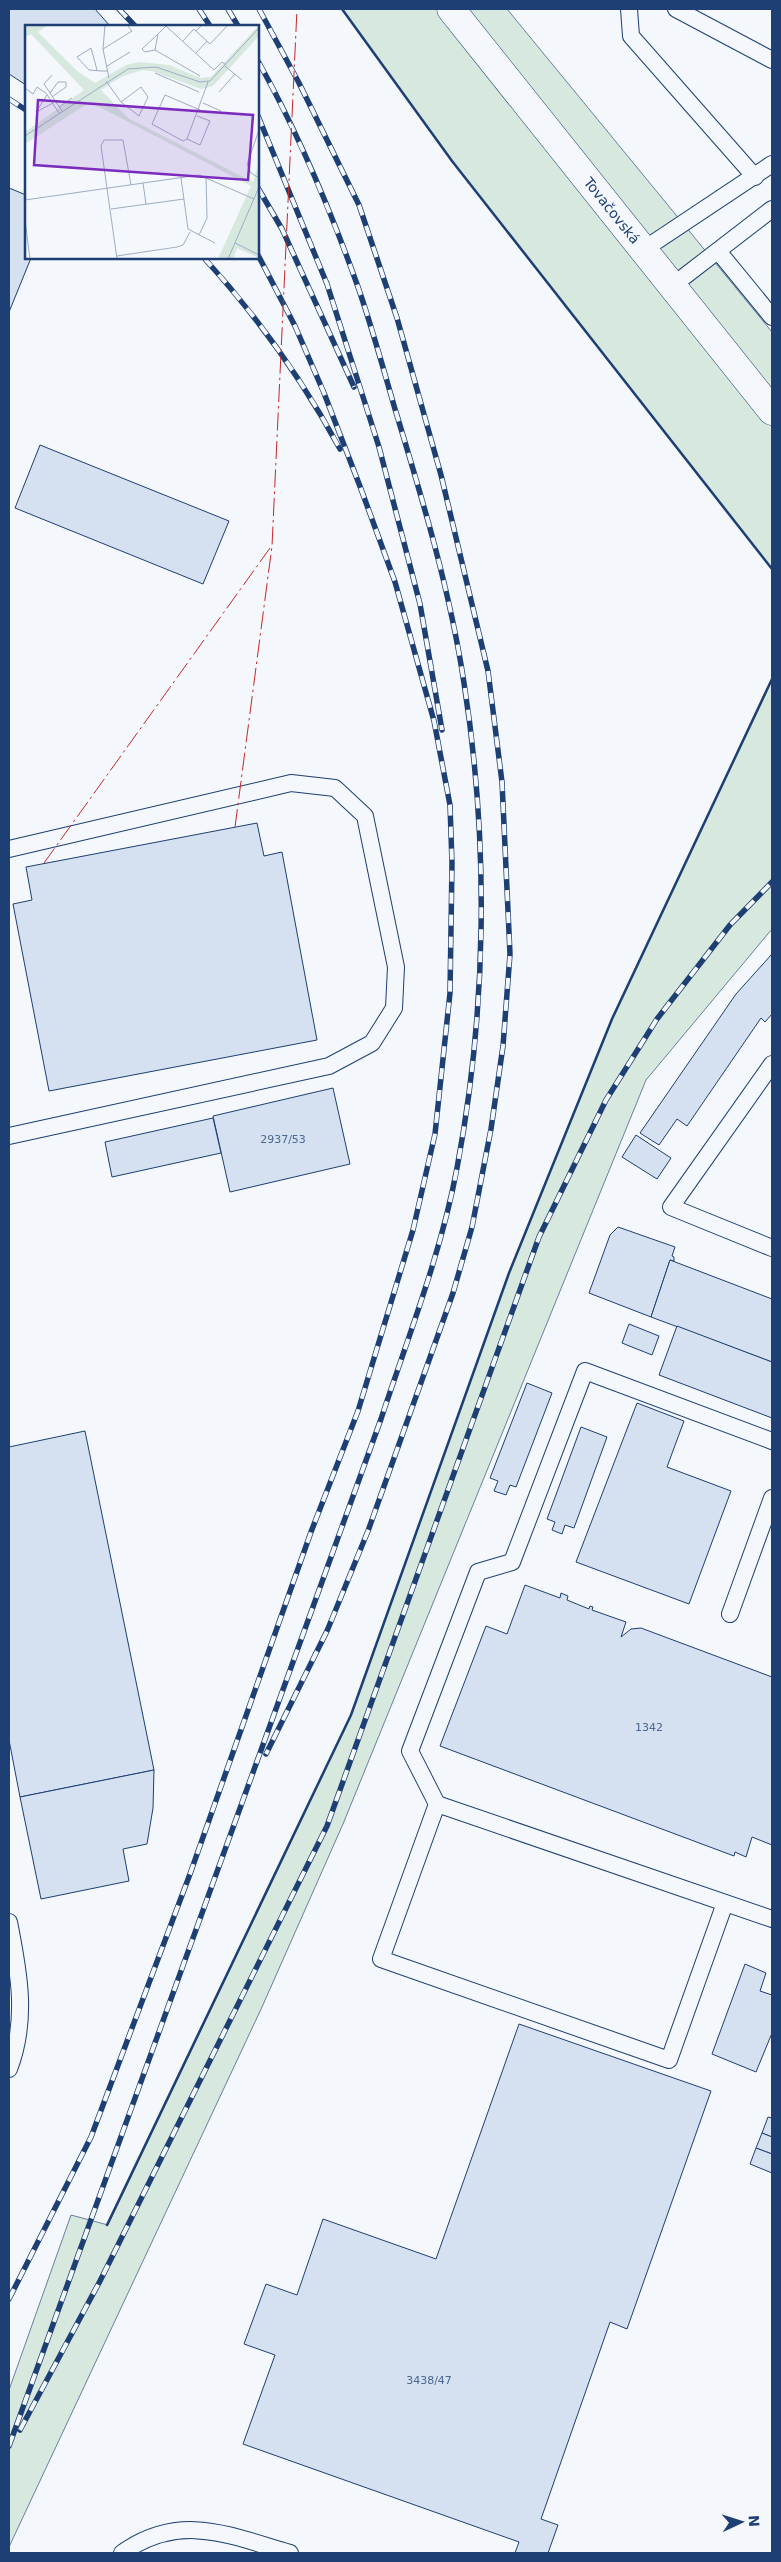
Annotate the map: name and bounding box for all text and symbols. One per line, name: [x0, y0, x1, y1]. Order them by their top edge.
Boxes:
inset map: [25, 25, 259, 259]
street label: Tovačovská: [580, 174, 643, 247]
house number: 2937/53: [260, 1133, 306, 1146]
house number: 1342: [635, 1721, 663, 1734]
house number: 3438/47: [406, 2374, 452, 2387]
north arrow: [716, 2497, 766, 2547]
text: N: [746, 2515, 762, 2527]

